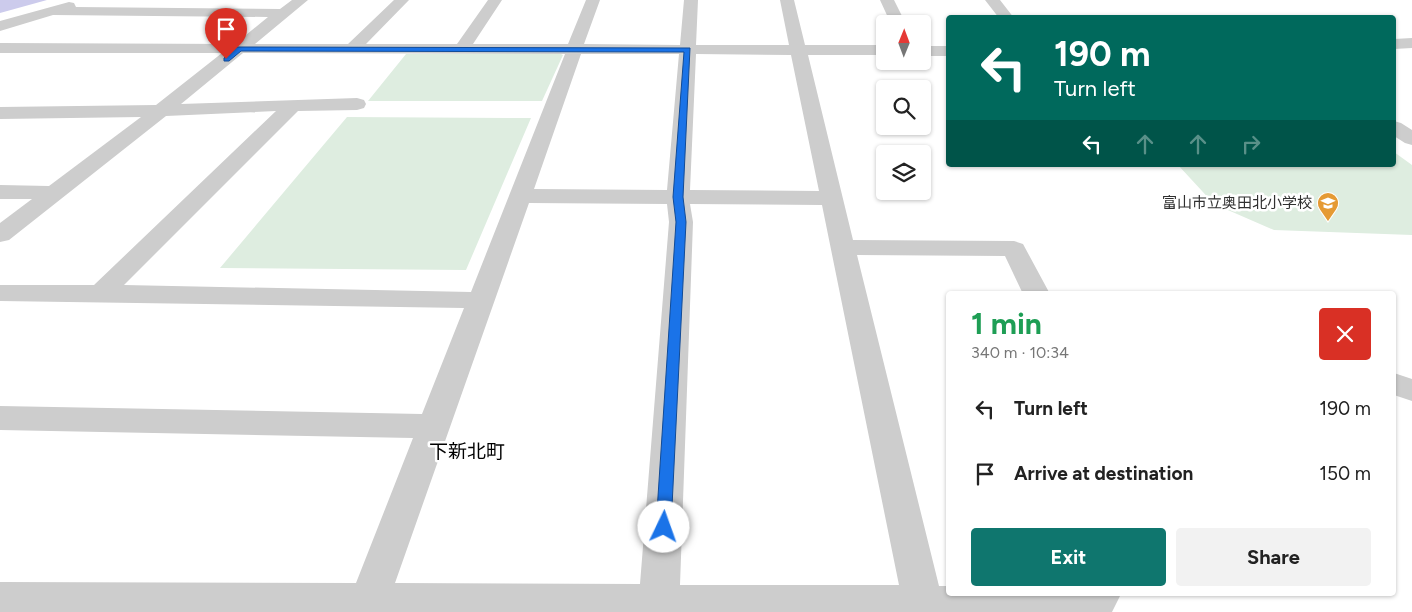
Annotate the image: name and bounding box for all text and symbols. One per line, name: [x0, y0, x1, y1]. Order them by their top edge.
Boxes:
pin: [205, 8, 247, 59]
icon: arrive: [212, 15, 240, 43]
north arrow: [876, 15, 931, 70]
map controls: [876, 15, 931, 200]
text: 190 m: [1054, 33, 1151, 75]
icon: left: [971, 35, 1036, 100]
text: Turn left: [1054, 75, 1136, 102]
button: search: [876, 80, 931, 135]
icon: left: [1078, 130, 1106, 158]
icon: ahead: [1131, 130, 1159, 158]
icon: ahead: [1184, 130, 1212, 158]
icon: right: [1237, 130, 1265, 158]
button: layers: [876, 145, 931, 200]
school or university icon: 富山市立奥田北小学校: [1316, 191, 1340, 222]
place label: 富山市立奥田北小学校: [1162, 194, 1312, 212]
text: 1 min: [971, 305, 1042, 342]
button: close: [1319, 308, 1371, 360]
text: 340 m · 10:34: [971, 343, 1069, 362]
icon: left: [971, 395, 999, 423]
text: Turn left: [1014, 397, 1088, 420]
text: 190 m: [1319, 397, 1371, 420]
district label: 下新北町: [429, 440, 505, 463]
icon: arrive: [971, 460, 999, 488]
text: Arrive at destination: [1014, 462, 1193, 485]
text: 150 m: [1319, 462, 1371, 485]
position arrow: [637, 500, 689, 552]
button: Exit: [971, 528, 1166, 586]
button: Share: [1176, 528, 1371, 586]

